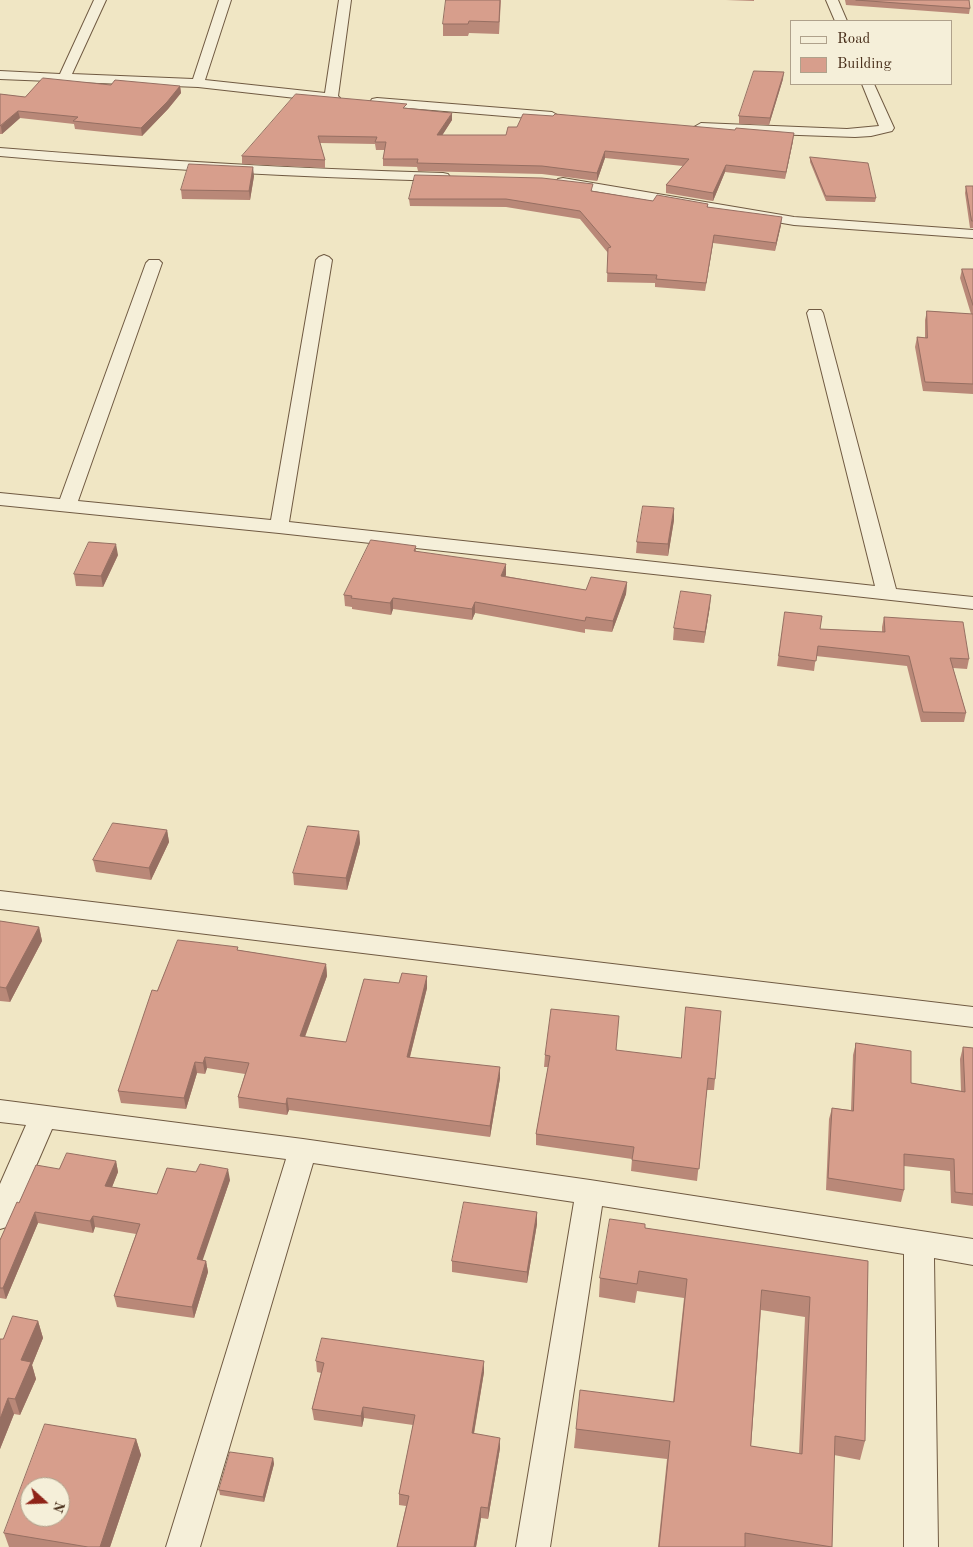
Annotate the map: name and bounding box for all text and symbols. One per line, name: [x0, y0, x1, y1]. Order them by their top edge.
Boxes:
legend: [790, 20, 953, 85]
text: Road: [837, 32, 870, 47]
text: Building: [837, 57, 892, 72]
north arrow: [20, 1477, 70, 1527]
text: N: [50, 1499, 67, 1514]

